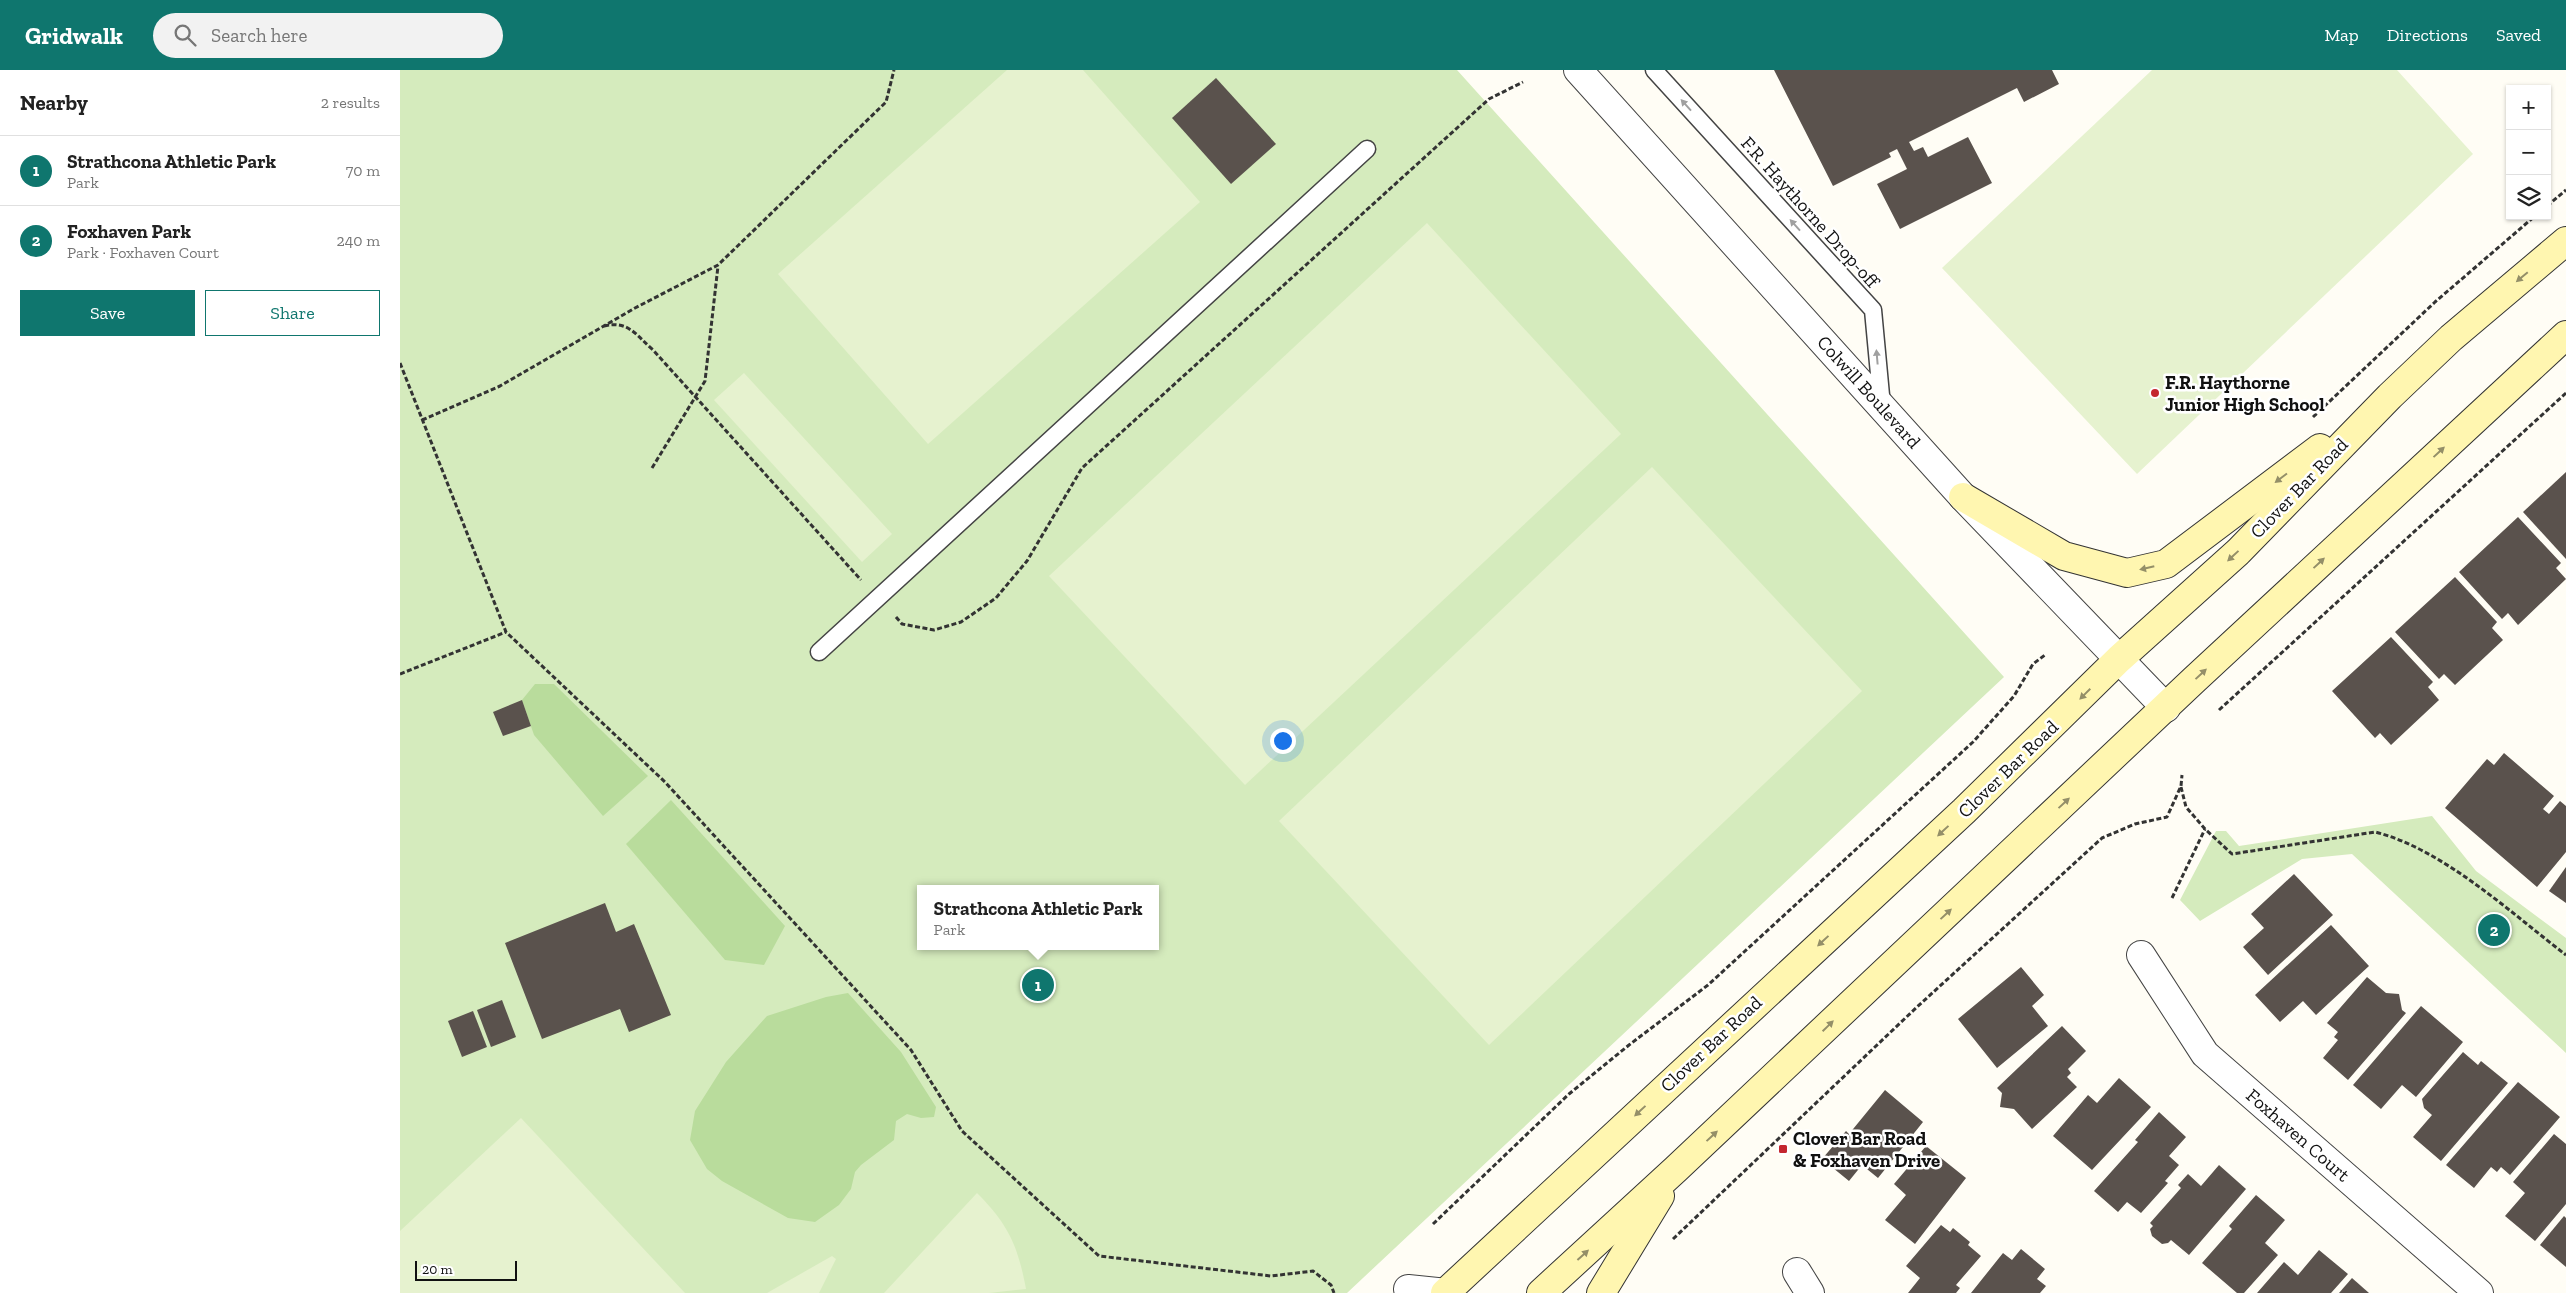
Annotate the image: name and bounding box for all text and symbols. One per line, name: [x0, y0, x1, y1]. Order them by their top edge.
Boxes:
search box: [153, 13, 503, 58]
text: Gridwalk: [25, 21, 123, 50]
icon: search: [171, 21, 199, 49]
text: Search here: [211, 24, 307, 47]
text: Map: [2324, 24, 2359, 46]
text: Directions: [2387, 24, 2468, 46]
text: Saved: [2496, 24, 2541, 46]
map controls: [2506, 85, 2551, 220]
button: +: [2506, 85, 2551, 130]
text: Nearby: [20, 90, 88, 115]
text: 2 results: [321, 93, 380, 112]
one-way arrow: [1680, 99, 1692, 111]
button: −: [2506, 130, 2551, 175]
street label: F.R. Haythorne Drop-off: [1736, 132, 1885, 293]
text: Strathcona Athletic Park: [67, 150, 276, 173]
text: 1: [33, 161, 39, 180]
text: 70 m: [346, 161, 380, 180]
text: Park: [67, 173, 99, 192]
button: layers: [2506, 175, 2551, 220]
one-way arrow: [1789, 219, 1801, 231]
text: Foxhaven Park: [67, 220, 191, 243]
text: 2: [32, 231, 40, 250]
text: 240 m: [336, 231, 380, 250]
text: Park · Foxhaven Court: [67, 243, 219, 262]
one-way arrow: [2516, 271, 2529, 282]
button: Save: [20, 290, 195, 336]
button: Share: [205, 290, 380, 336]
street label: Colwill Boulevard: [1812, 331, 1926, 454]
one-way arrow: [1873, 349, 1881, 365]
place label: F.R. Haythorne Junior High School: [2165, 371, 2325, 416]
marker: F.R. Haythorne Junior High School: [2149, 387, 2161, 399]
street label: Clover Bar Road: [2245, 433, 2353, 543]
one-way arrow: [2432, 446, 2444, 458]
one-way arrow: [2275, 472, 2288, 483]
one-way arrow: [2227, 550, 2239, 562]
one-way arrow: [2313, 557, 2325, 569]
one-way arrow: [2140, 564, 2155, 572]
one-way arrow: [2194, 668, 2206, 680]
one-way arrow: [2080, 688, 2092, 700]
street label: Clover Bar Road: [1953, 715, 2063, 823]
your location: [1270, 728, 1296, 754]
one-way arrow: [2058, 797, 2070, 809]
one-way arrow: [1937, 825, 1949, 837]
popup: [917, 885, 1159, 950]
text: Strathcona Athletic Park: [934, 897, 1142, 920]
one-way arrow: [1939, 908, 1951, 920]
pin: 2: [2478, 911, 2510, 949]
text: Park: [934, 920, 965, 939]
one-way arrow: [1817, 935, 1829, 947]
pin: 1: [1022, 966, 1054, 1004]
street label: Clover Bar Road: [1655, 991, 1767, 1097]
one-way arrow: [1822, 1020, 1834, 1032]
street label: Foxhaven Court: [2241, 1084, 2355, 1186]
one-way arrow: [1634, 1105, 1646, 1117]
place label: Clover Bar Road & Foxhaven Drive: [1793, 1127, 1940, 1172]
one-way arrow: [1706, 1130, 1718, 1142]
marker: Clover Bar Road & Foxhaven Drive: [1777, 1143, 1789, 1155]
one-way arrow: [1577, 1249, 1589, 1261]
scale bar: [415, 1258, 518, 1281]
text: 20 m: [422, 1261, 453, 1278]

